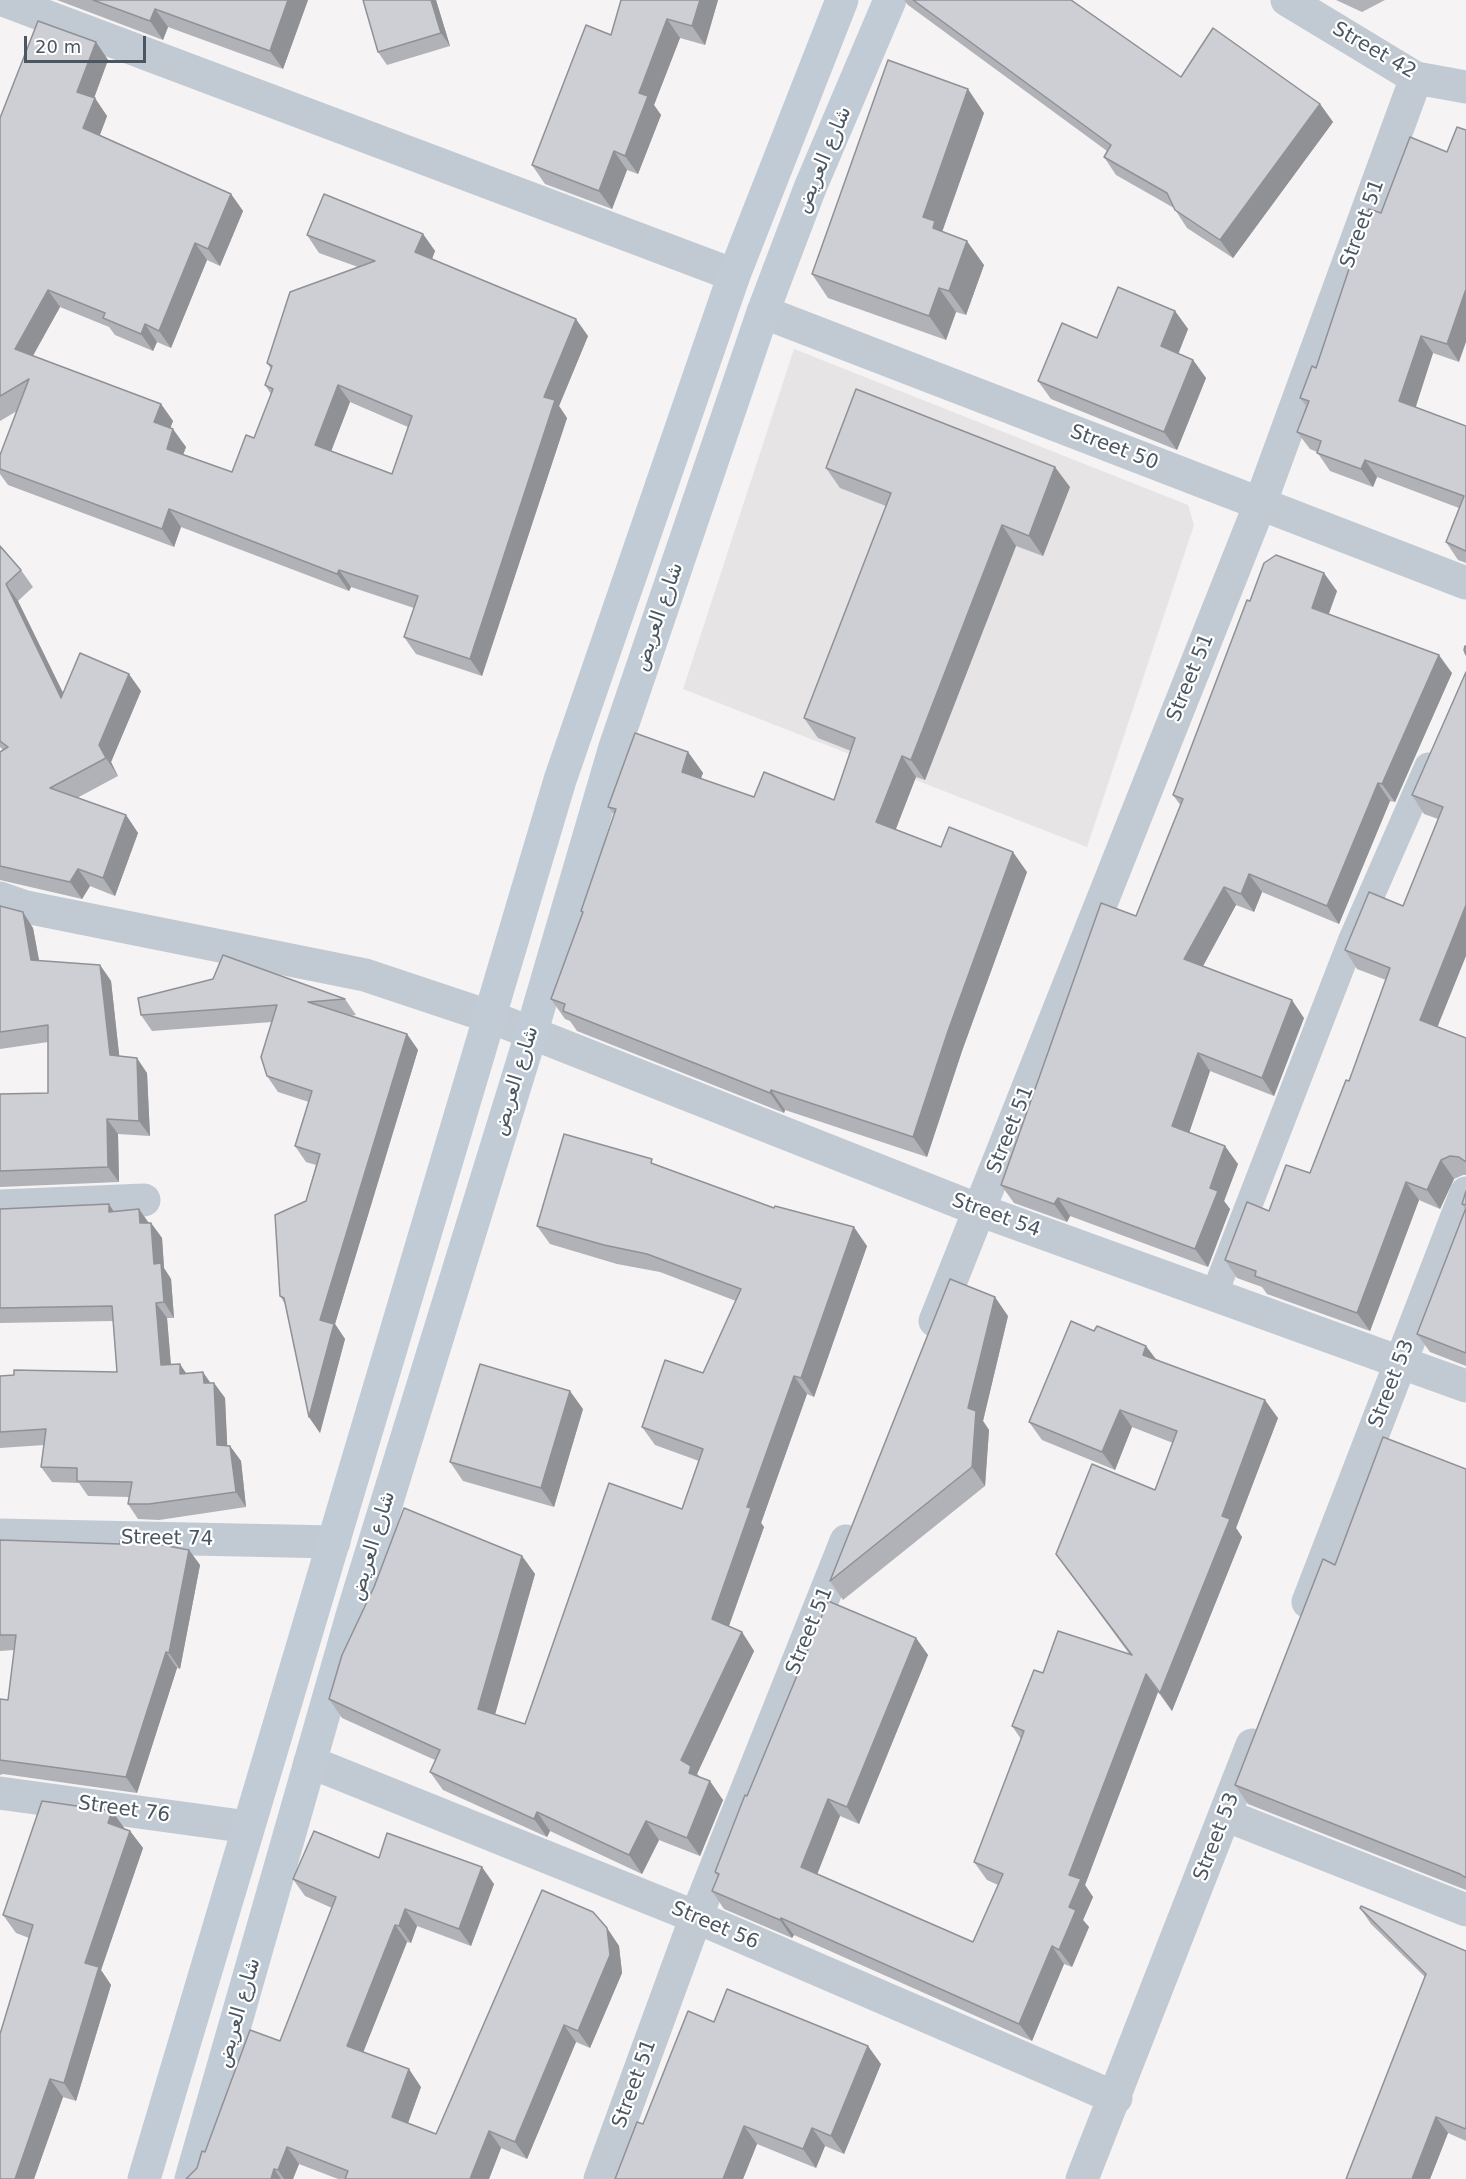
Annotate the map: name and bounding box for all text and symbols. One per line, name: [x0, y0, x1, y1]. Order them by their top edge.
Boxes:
street label: Street 42: [1328, 17, 1420, 85]
scale bar: [27, 24, 148, 62]
text: 20 m: [35, 36, 81, 57]
street label: شارع العريض: [791, 103, 857, 217]
street label: Street 51: [1336, 176, 1390, 272]
street label: Street 50: [1066, 420, 1162, 476]
street label: شارع العريض: [629, 560, 689, 674]
street label: Street 51: [1163, 631, 1219, 725]
street label: شارع العريض: [488, 1023, 544, 1139]
street label: Street 51: [983, 1083, 1039, 1177]
street label: Street 54: [948, 1189, 1044, 1243]
street label: Street 53: [1364, 1336, 1420, 1432]
street label: شارع العريض: [345, 1488, 401, 1604]
street label: Street 74: [121, 1526, 213, 1552]
street label: Street 51: [782, 1584, 838, 1678]
street label: Street 53: [1189, 1789, 1245, 1885]
street label: Street 76: [76, 1792, 172, 1828]
street label: Street 56: [668, 1897, 762, 1955]
street label: شارع العريض: [212, 1955, 266, 2071]
street label: Street 51: [608, 2036, 662, 2132]

